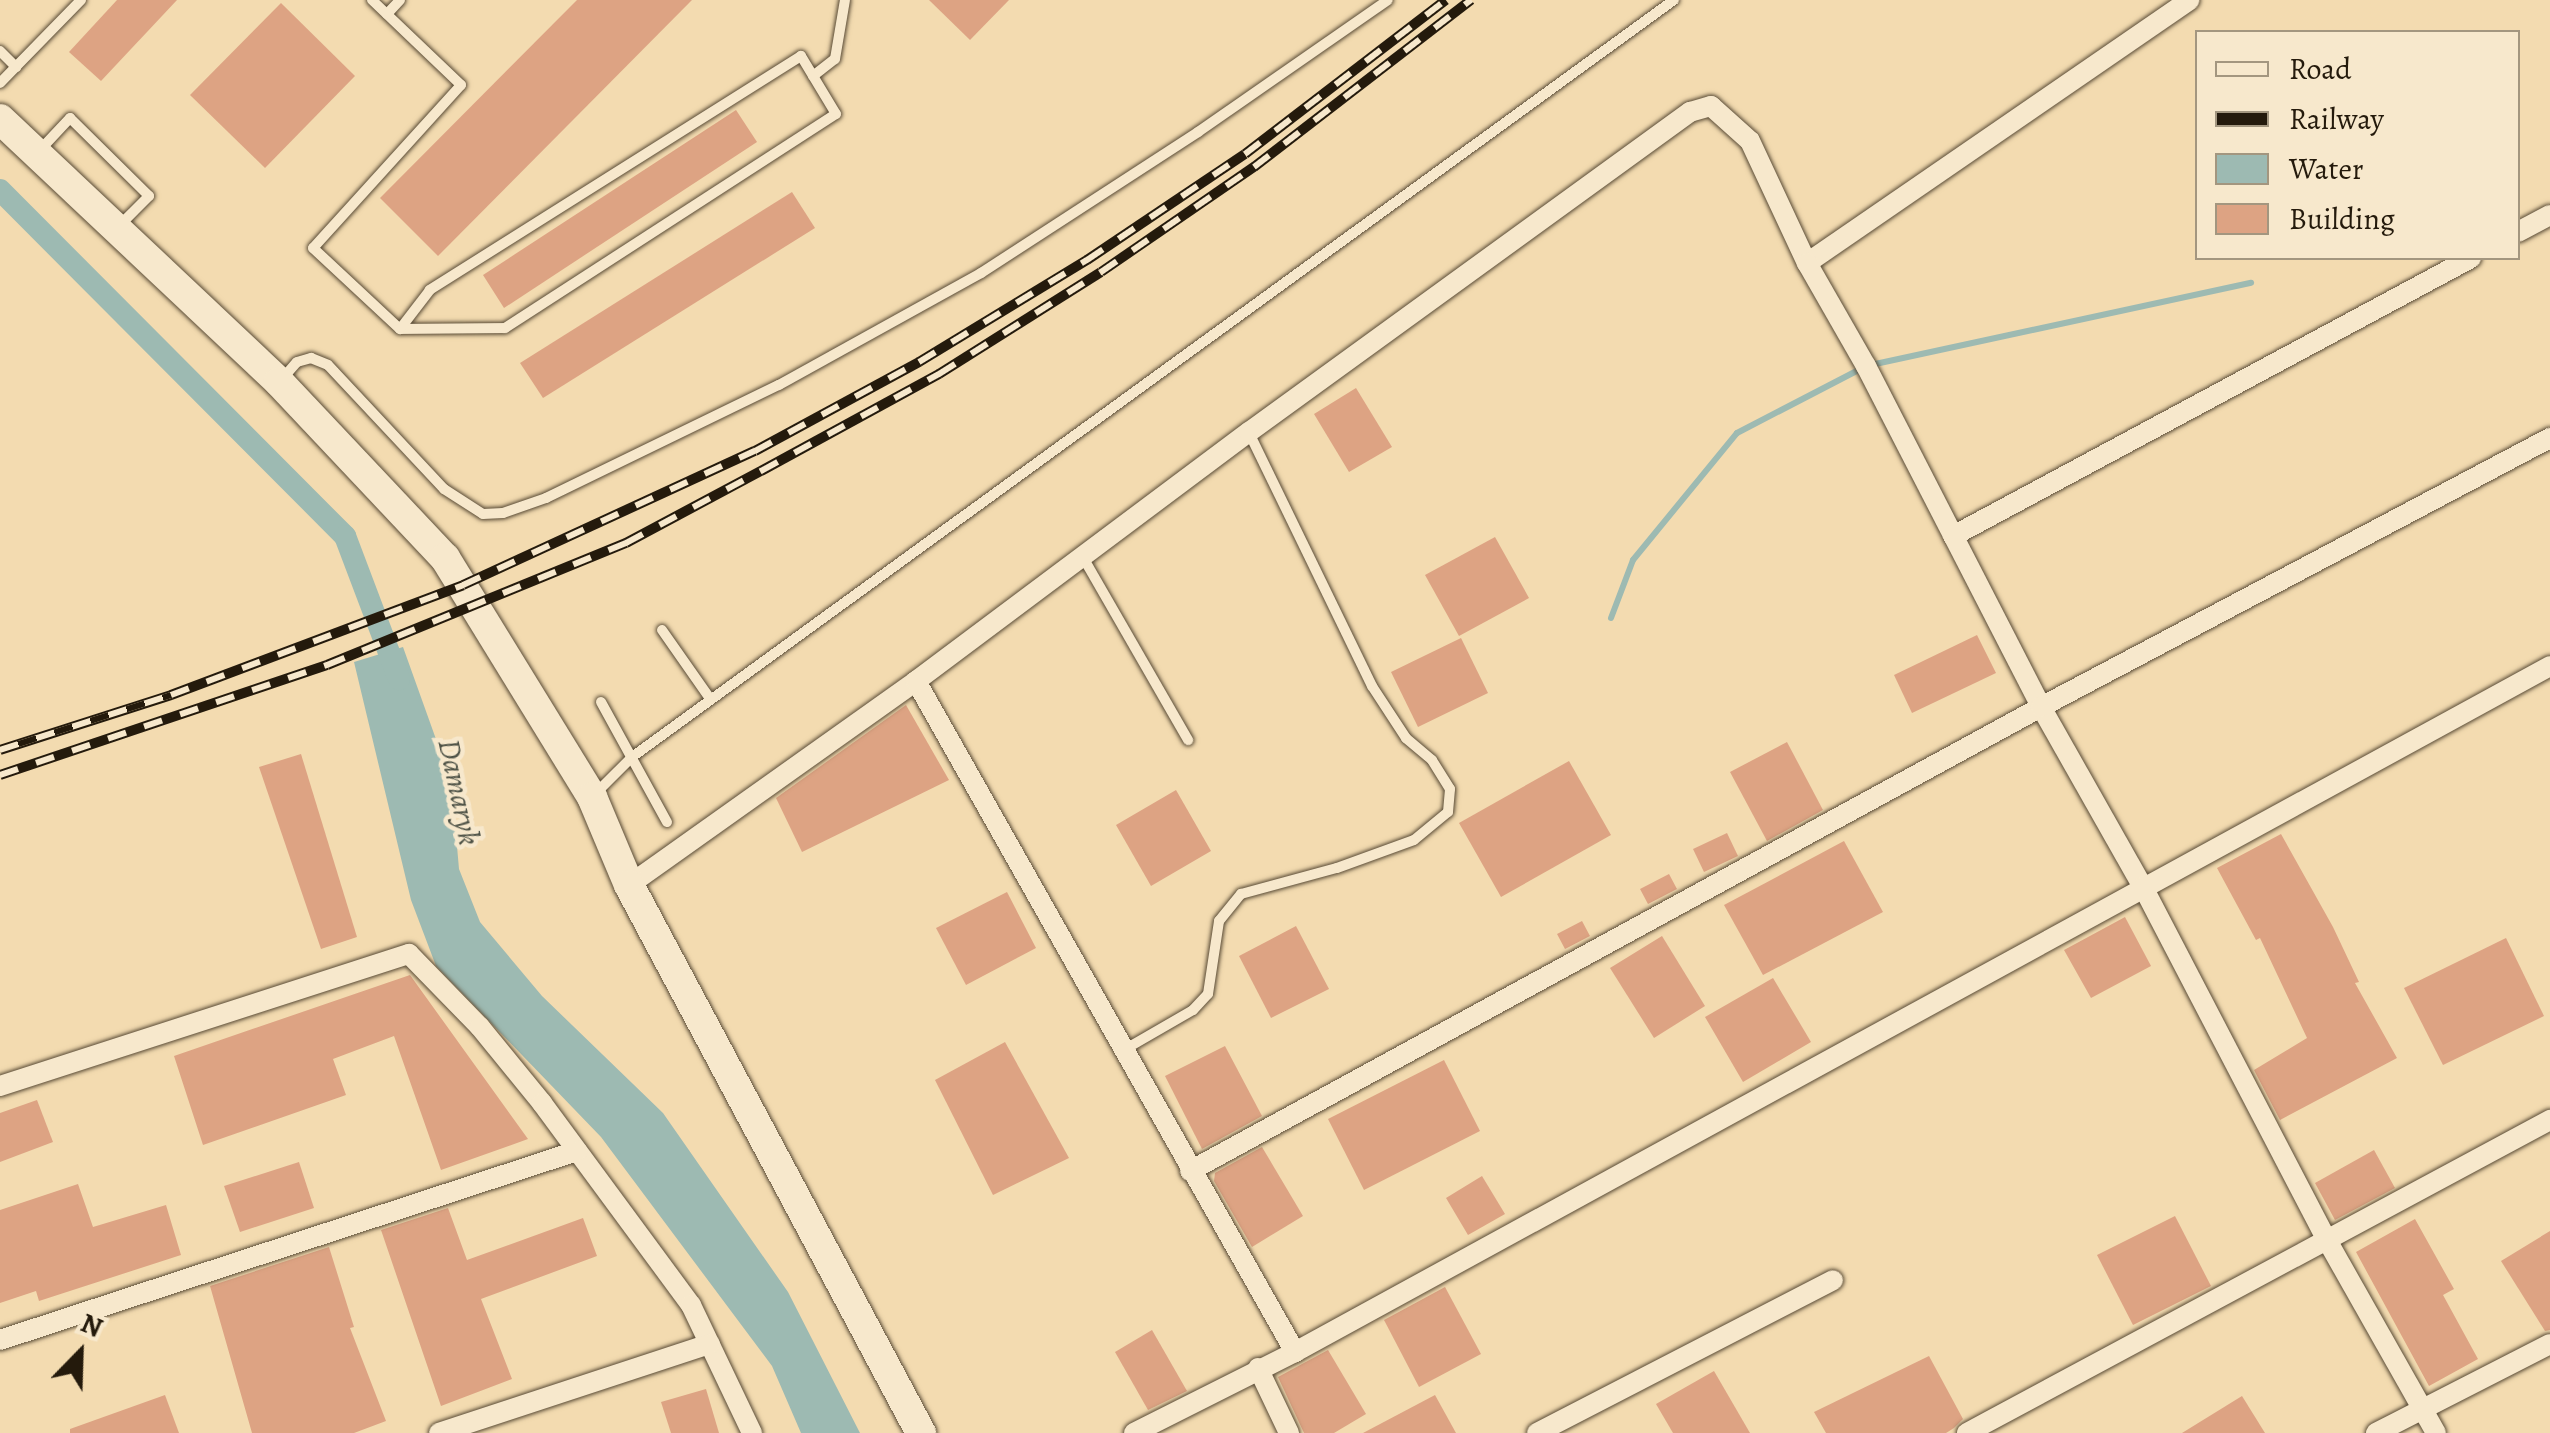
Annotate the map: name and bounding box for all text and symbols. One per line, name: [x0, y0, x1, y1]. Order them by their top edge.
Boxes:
legend: [2195, 30, 2520, 260]
text: Road: [2289, 49, 2351, 89]
text: Railway: [2289, 99, 2384, 139]
text: Water: [2289, 149, 2363, 189]
text: Building: [2289, 199, 2395, 239]
water label: Damaryk: [430, 736, 488, 848]
north arrow: [30, 1303, 130, 1403]
text: N: [75, 1304, 109, 1347]

